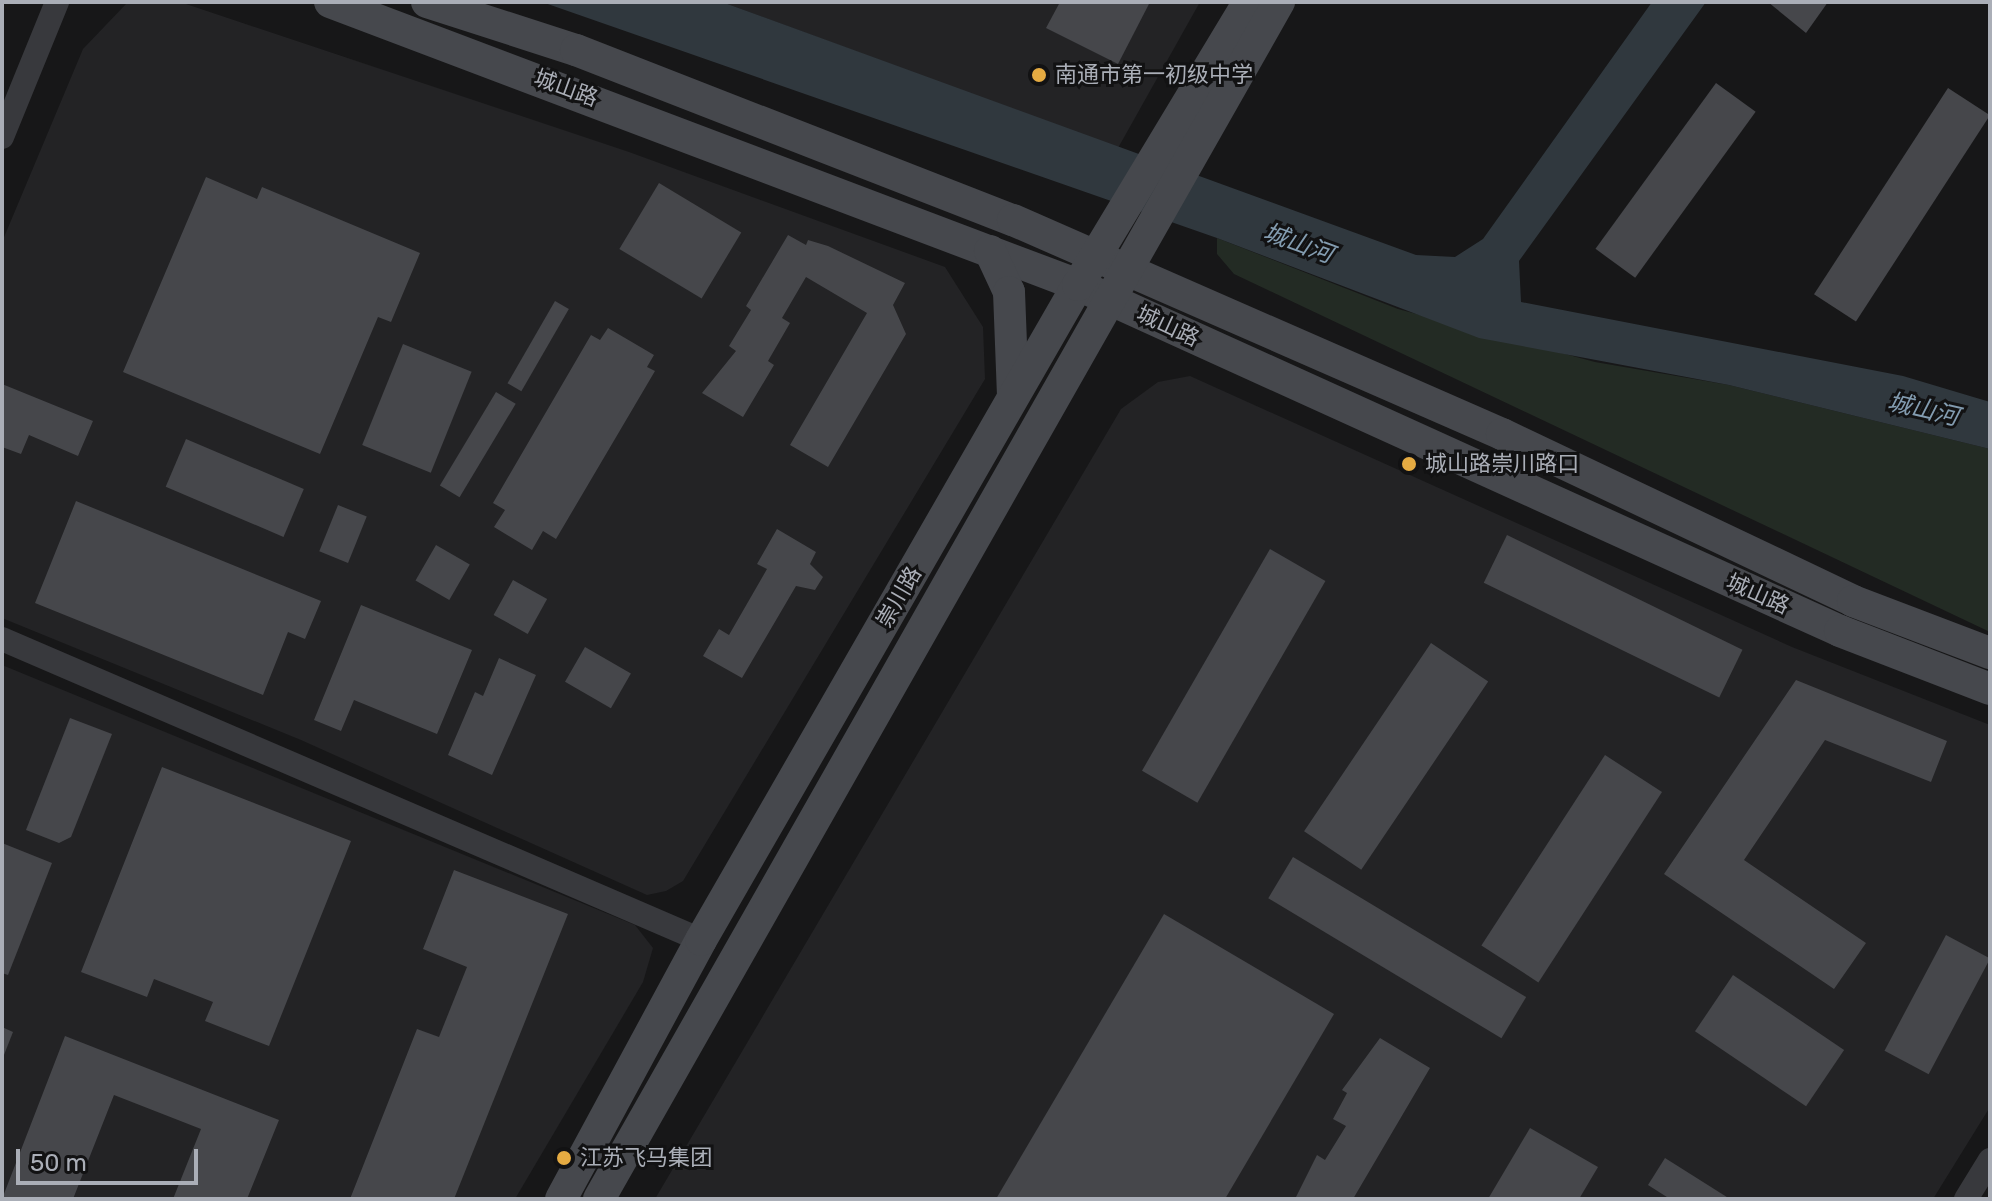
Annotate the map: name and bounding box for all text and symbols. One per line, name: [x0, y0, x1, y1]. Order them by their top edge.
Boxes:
place label: 南通市第一初级中学: [1055, 62, 1253, 88]
street label: 城山路: [530, 64, 602, 112]
marker: 南通市第一初级中学: [1030, 66, 1048, 84]
water label: 城山河: [1259, 218, 1337, 270]
street label: 城山路: [1133, 300, 1203, 352]
water label: 城山河: [1885, 388, 1961, 432]
place label: 城山路崇川路口: [1425, 451, 1579, 477]
marker: 城山路崇川路口: [1400, 455, 1418, 473]
street label: 崇川路: [871, 562, 927, 632]
street label: 城山路: [1722, 569, 1794, 619]
scale bar: [20, 1133, 202, 1183]
place label: 江苏飞马集团: [580, 1145, 712, 1171]
text: 50 m: [30, 1149, 87, 1177]
marker: 江苏飞马集团: [555, 1149, 573, 1167]

